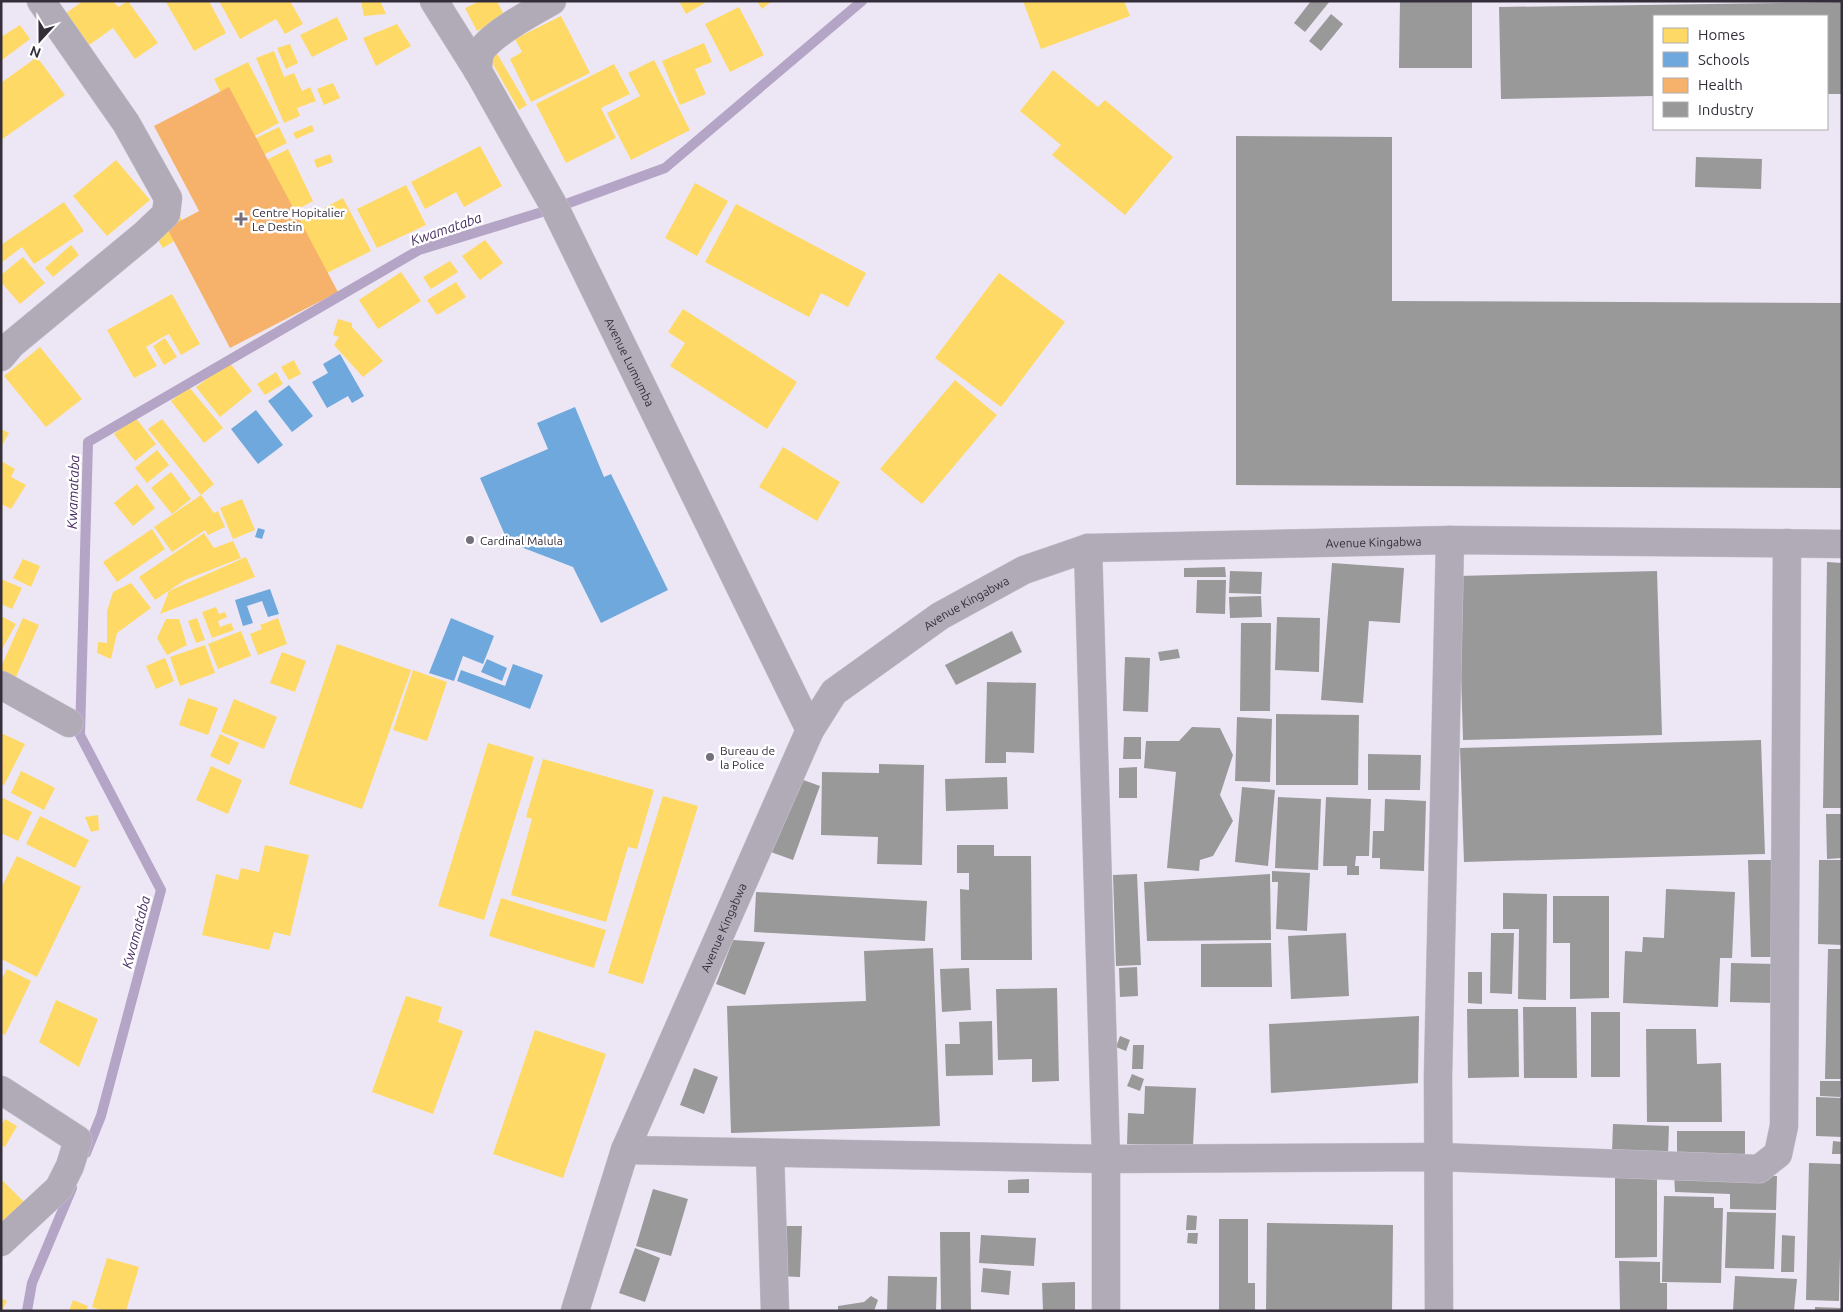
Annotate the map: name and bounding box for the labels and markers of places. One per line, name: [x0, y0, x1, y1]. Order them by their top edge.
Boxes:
place label: Centre Hopitalier Le Destin: [252, 206, 345, 233]
marker: Centre Hopitalier Le Destin: [234, 212, 248, 226]
marker: Cardinal Malula: [464, 534, 476, 546]
place label: Cardinal Malula: [480, 534, 563, 547]
place label: Bureau de la Police: [720, 744, 775, 771]
marker: Bureau de la Police: [704, 751, 716, 763]

